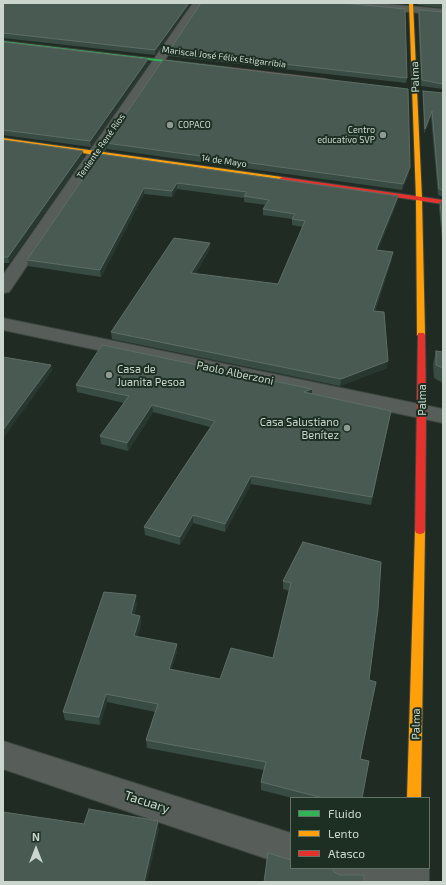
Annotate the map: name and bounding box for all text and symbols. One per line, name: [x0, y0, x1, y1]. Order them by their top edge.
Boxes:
street label: Mariscal José Félix Estigarribia: [161, 44, 287, 70]
street label: Palma: [408, 61, 422, 93]
street label: Teniente René Ríos: [75, 111, 127, 181]
marker: COPACO: [165, 120, 175, 130]
place label: COPACO: [178, 120, 211, 130]
place label: Centro educativo SVP: [317, 125, 375, 146]
marker: Centro educativo SVP: [378, 130, 388, 140]
street label: 14 de Mayo: [201, 152, 247, 170]
street label: Paolo Alberzoni: [195, 358, 275, 388]
place label: Casa de Juanita Pesoa: [117, 362, 185, 388]
marker: Casa de Juanita Pesoa: [104, 370, 114, 380]
street label: Palma: [415, 384, 429, 416]
place label: Casa Salustiano Benítez: [260, 415, 339, 441]
marker: Casa Salustiano Benítez: [342, 423, 352, 433]
street label: Palma: [409, 708, 423, 740]
street label: Tacuary: [122, 787, 172, 817]
legend: [290, 797, 430, 869]
text: Fluido: [328, 806, 362, 820]
text: Lento: [328, 826, 359, 840]
north arrow: [16, 829, 56, 869]
text: N: [32, 830, 40, 843]
text: Atasco: [328, 846, 365, 860]

